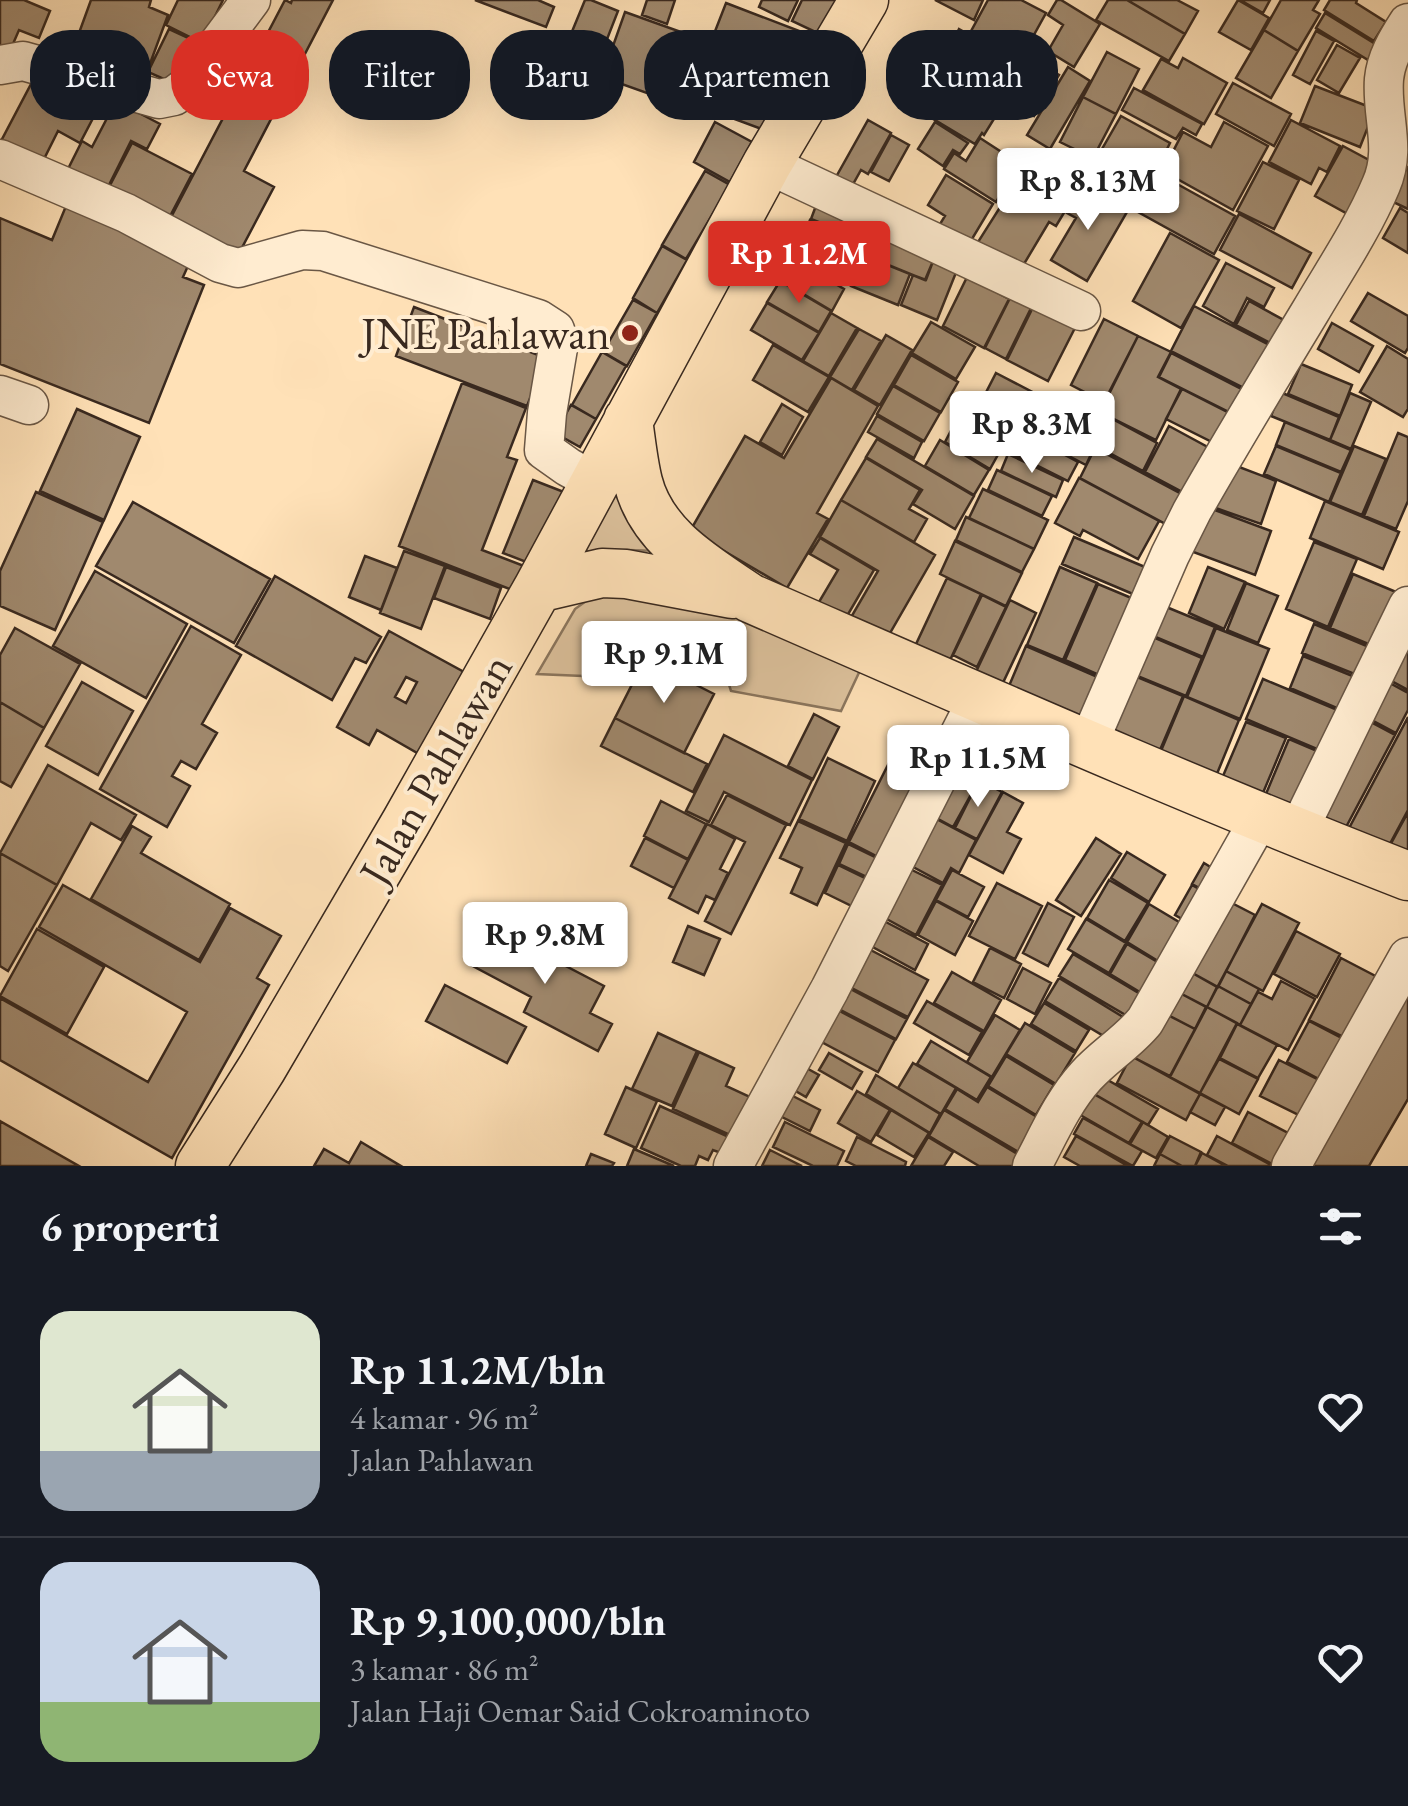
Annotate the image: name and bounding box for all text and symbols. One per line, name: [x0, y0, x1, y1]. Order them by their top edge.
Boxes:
chip: Beli: [30, 30, 151, 120]
chip: Sewa: [171, 30, 309, 120]
chip: Filter: [329, 30, 470, 120]
chip: Baru: [490, 30, 624, 120]
chip: Apartemen: [644, 30, 866, 120]
chip: Rumah: [886, 30, 1058, 120]
pin: Rp 8.13M: [985, 148, 1191, 233]
text: Rp 8.13M: [1019, 159, 1157, 201]
pin: Rp 11.2M: [696, 221, 902, 306]
text: Rp 11.2M: [730, 232, 868, 274]
place label: JNE Pahlawan: [357, 304, 610, 362]
marker: JNE Pahlawan: [619, 322, 641, 344]
pin: Rp 8.3M: [940, 391, 1124, 476]
text: Rp 8.3M: [972, 402, 1092, 444]
pin: Rp 9.1M: [572, 621, 756, 706]
text: Rp 9.1M: [604, 632, 724, 674]
street label: Jalan Pahlawan: [343, 643, 525, 899]
pin: Rp 11.5M: [875, 725, 1081, 810]
text: Rp 11.5M: [909, 736, 1047, 778]
pin: Rp 9.8M: [453, 902, 637, 987]
text: Rp 9.8M: [485, 913, 605, 955]
text: 6 properti: [40, 1199, 220, 1254]
icon: filters: [1313, 1199, 1368, 1254]
text: Rp 11.2M/bln: [350, 1342, 606, 1397]
icon: home: [120, 1351, 240, 1471]
icon: heart: [1313, 1384, 1368, 1439]
text: 4 kamar · 96 m²: [350, 1397, 539, 1439]
text: Jalan Pahlawan: [350, 1439, 534, 1481]
text: Rp 9,100,000/bln: [350, 1593, 666, 1648]
icon: home: [120, 1602, 240, 1722]
icon: heart: [1313, 1635, 1368, 1690]
text: 3 kamar · 86 m²: [350, 1648, 539, 1690]
text: Jalan Haji Oemar Said Cokroaminoto: [350, 1690, 810, 1732]

